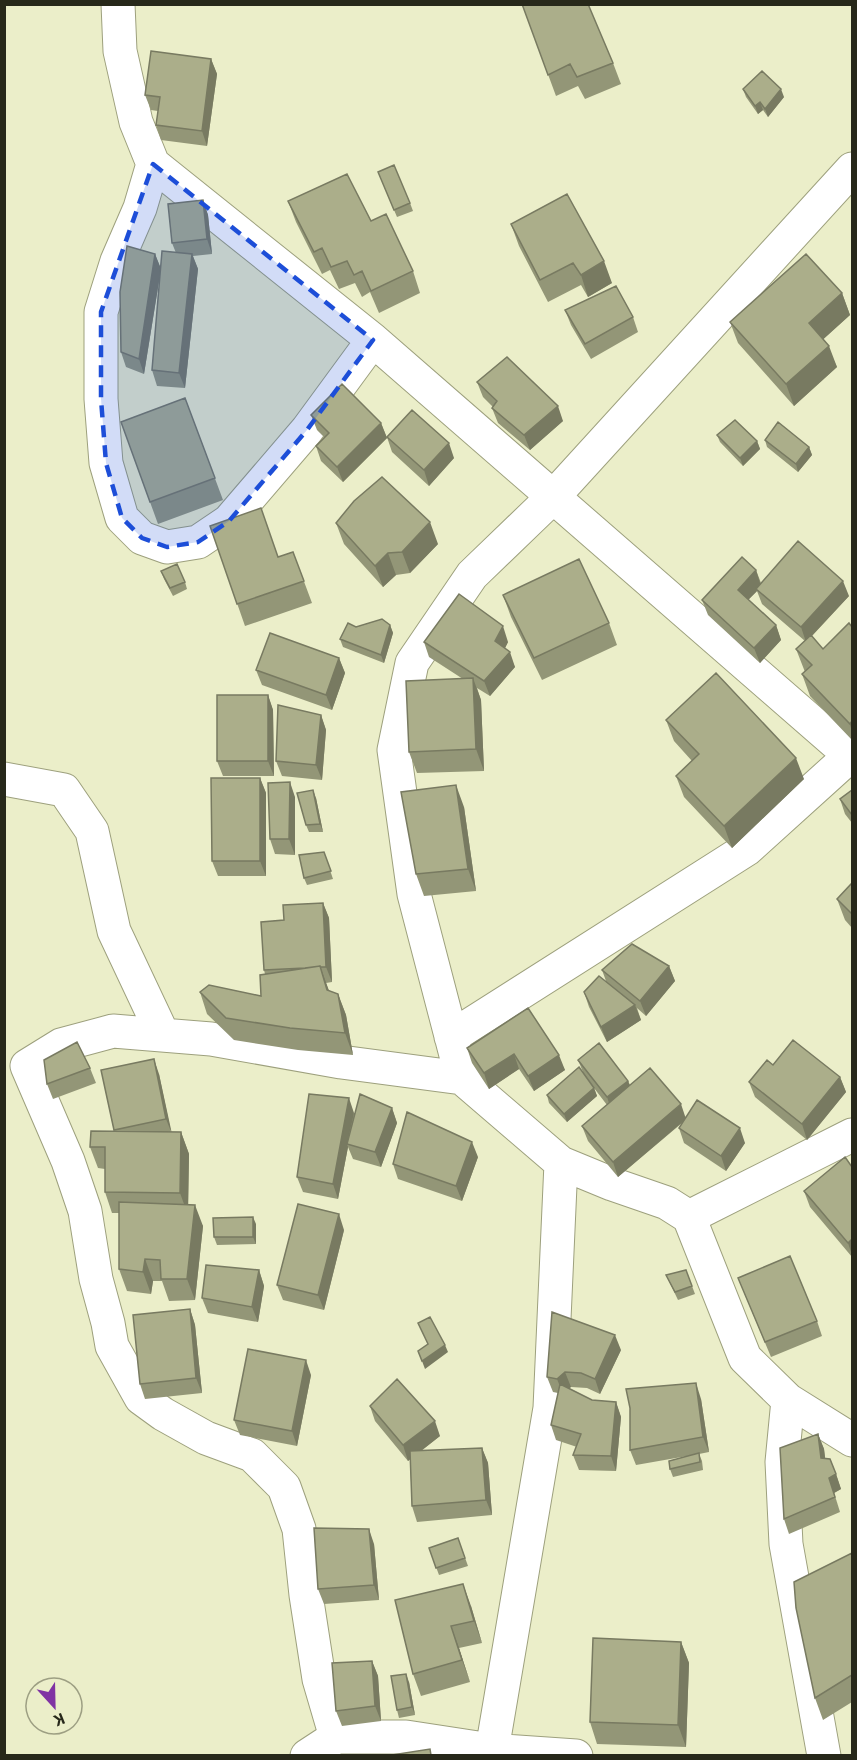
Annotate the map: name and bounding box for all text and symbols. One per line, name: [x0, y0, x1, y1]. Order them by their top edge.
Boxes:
north arrow: [24, 1676, 84, 1736]
text: K: [51, 1710, 68, 1731]

